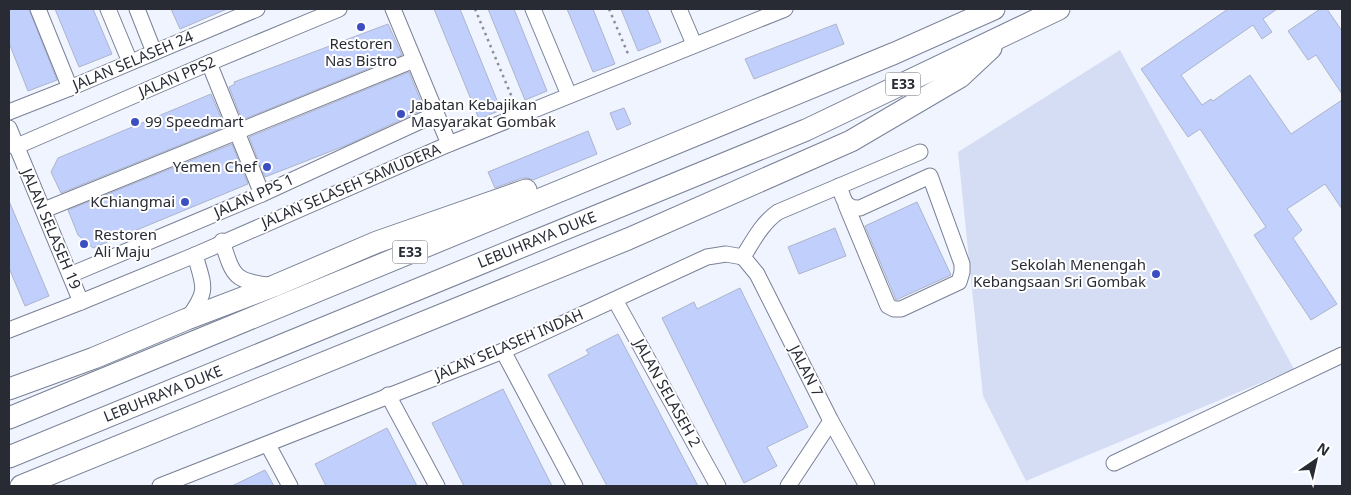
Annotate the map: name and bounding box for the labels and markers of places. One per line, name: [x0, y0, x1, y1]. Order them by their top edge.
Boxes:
marker: Restoren Nas Bistro: [355, 21, 367, 33]
place label: Restoren Nas Bistro: [325, 33, 397, 70]
place label: Jabatan Kebajikan Masyarakat Gombak: [409, 94, 556, 131]
marker: Jabatan Kebajikan Masyarakat Gombak: [395, 108, 407, 120]
place label: 99 Speedmart: [145, 111, 244, 131]
marker: 99 Speedmart: [129, 116, 141, 128]
place label: Yemen Chef: [173, 156, 258, 176]
marker: Yemen Chef: [261, 161, 273, 173]
place label: KChiangmai: [90, 191, 175, 211]
marker: KChiangmai: [179, 196, 191, 208]
place label: Restoren Ali Maju: [94, 224, 157, 261]
marker: Restoren Ali Maju: [78, 238, 90, 250]
place label: Sekolah Menengah Kebangsaan Sri Gombak: [973, 254, 1146, 291]
marker: Sekolah Menengah Kebangsaan Sri Gombak: [1150, 268, 1162, 280]

